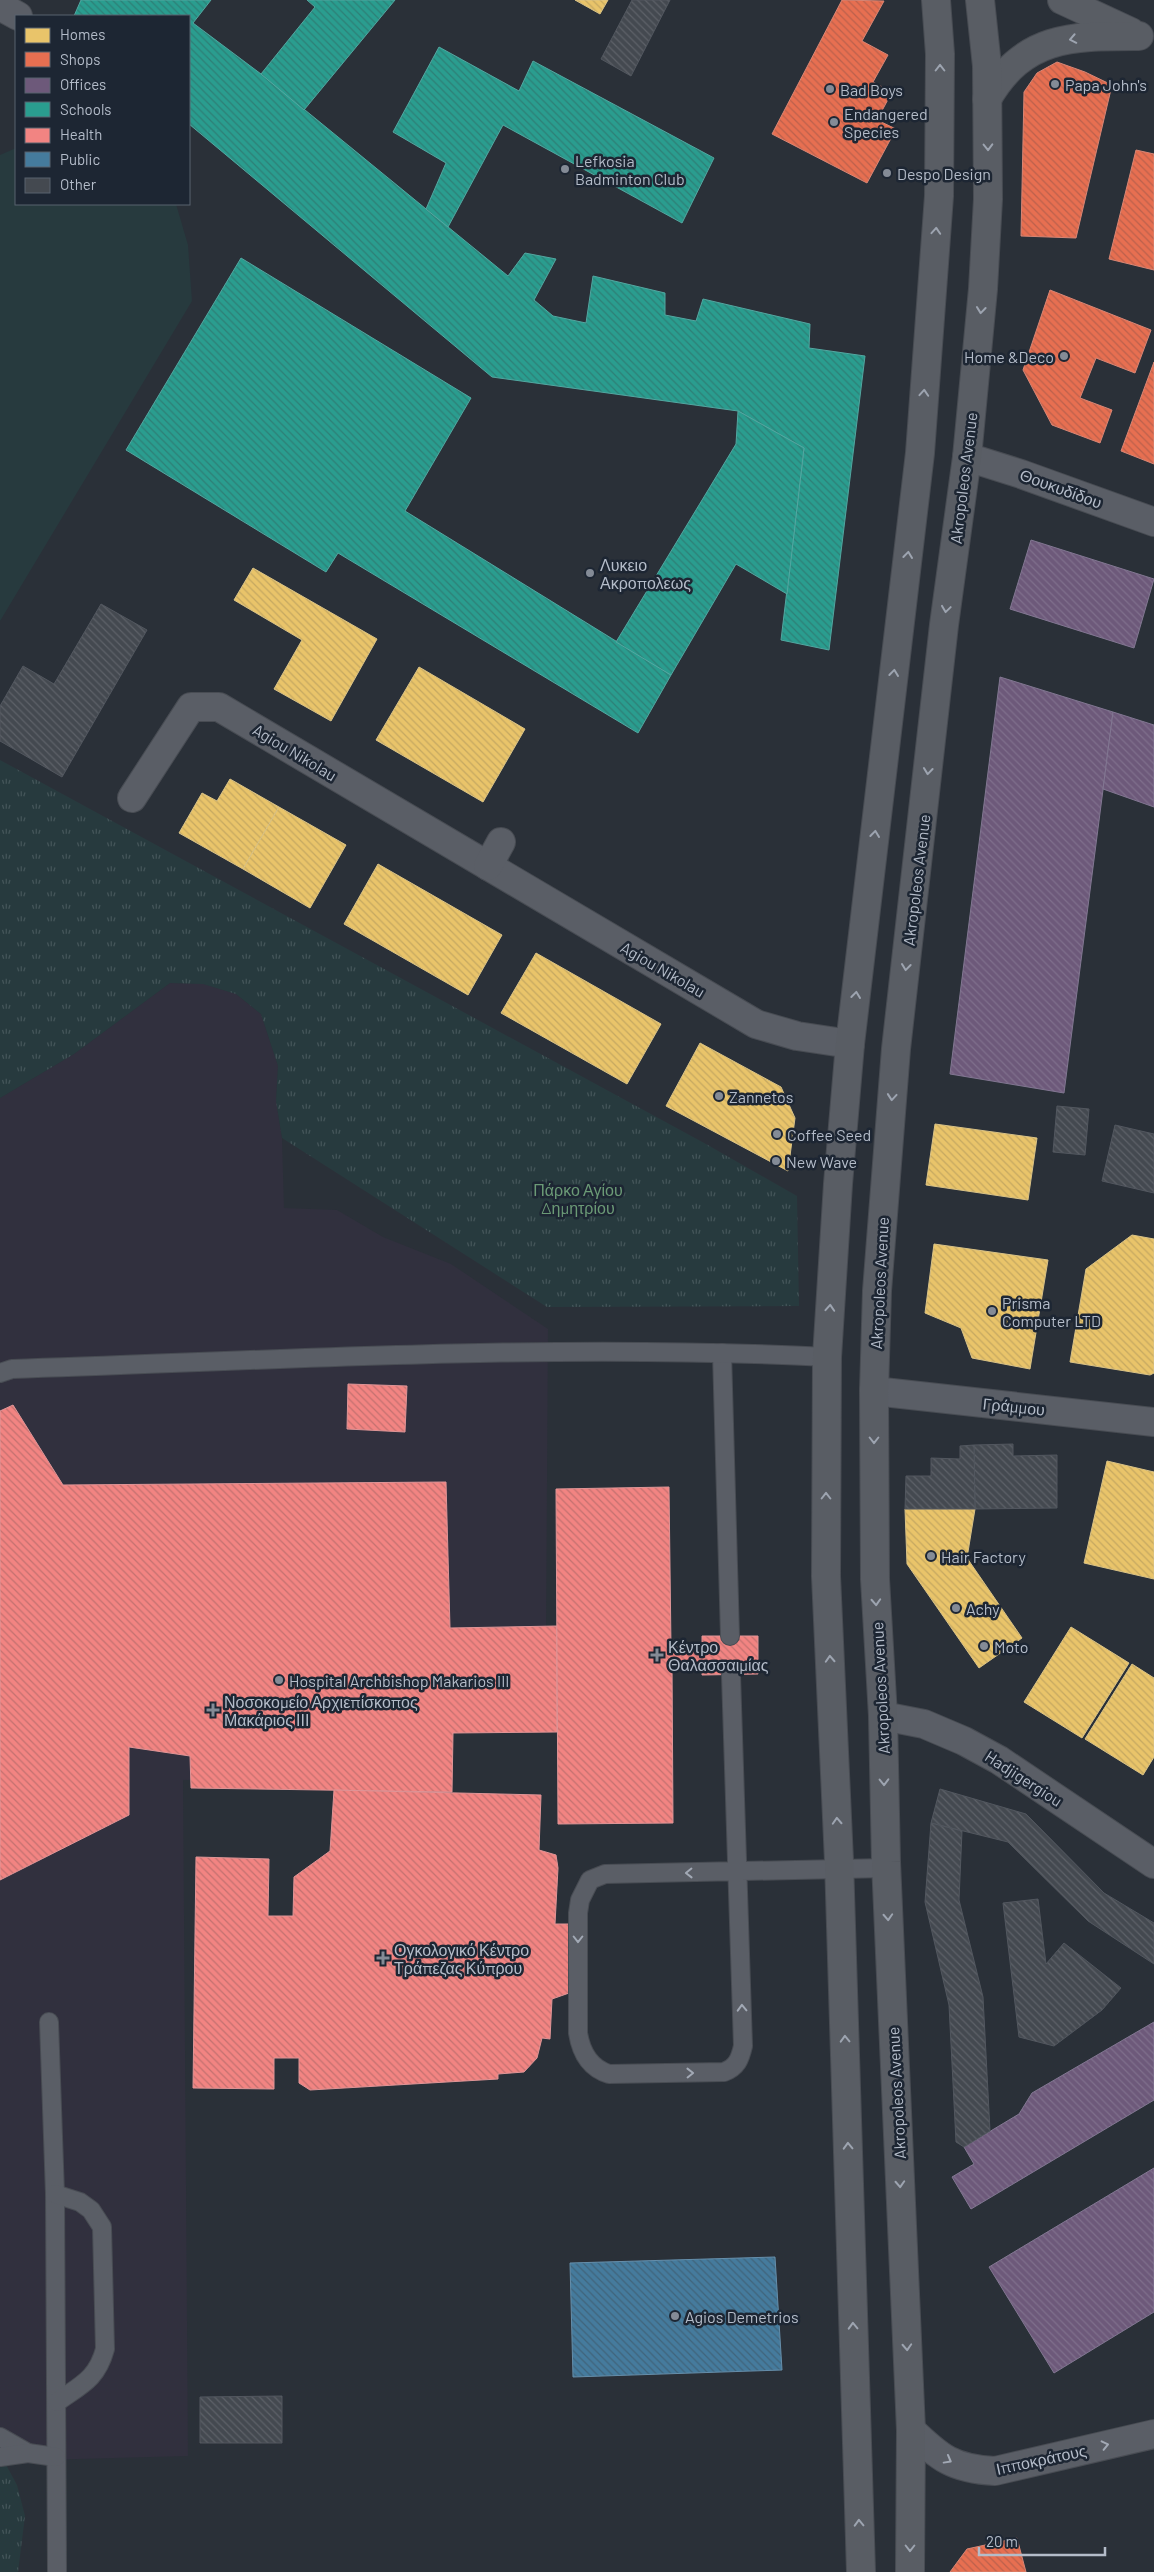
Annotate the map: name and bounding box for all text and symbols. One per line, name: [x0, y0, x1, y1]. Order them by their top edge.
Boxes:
legend: [15, 15, 190, 205]
text: Homes: [60, 25, 105, 43]
one-way arrow: [1069, 34, 1078, 44]
text: Shops: [60, 50, 100, 68]
one-way arrow: [935, 64, 945, 72]
text: Offices: [60, 75, 106, 93]
place label: Papa John's: [1065, 75, 1147, 94]
marker: Papa John's: [1049, 78, 1061, 90]
place label: Bad Boys: [840, 80, 903, 99]
marker: Bad Boys: [824, 83, 836, 95]
text: Schools: [60, 100, 112, 118]
place label: Endangered Species: [844, 104, 928, 141]
marker: Endangered Species: [828, 116, 840, 128]
text: Health: [60, 125, 102, 143]
one-way arrow: [982, 144, 993, 152]
text: Public: [60, 150, 100, 168]
place label: Lefkosia Badminton Club: [575, 151, 685, 188]
marker: Lefkosia Badminton Club: [559, 163, 571, 175]
place label: Despo Design: [897, 164, 991, 183]
marker: Despo Design: [881, 167, 893, 179]
text: Other: [60, 175, 97, 193]
one-way arrow: [931, 227, 942, 235]
one-way arrow: [976, 306, 987, 314]
place label: Home &Deco: [964, 347, 1054, 366]
marker: Home &Deco: [1058, 350, 1070, 362]
one-way arrow: [919, 389, 930, 397]
street label: Akropoleos Avenue: [946, 411, 980, 545]
street label: Θουκυδίδου: [1017, 464, 1105, 512]
one-way arrow: [902, 550, 913, 558]
place label: Λυκειο Ακροπολεως: [600, 555, 691, 592]
marker: Λυκειο Ακροπολεως: [584, 567, 596, 579]
one-way arrow: [941, 606, 952, 614]
one-way arrow: [888, 668, 899, 676]
street label: Agiou Nikolau: [250, 720, 340, 784]
one-way arrow: [923, 767, 934, 775]
street label: Akropoleos Avenue: [899, 813, 933, 947]
one-way arrow: [869, 830, 880, 838]
street label: Agiou Nikolau: [617, 937, 709, 1001]
one-way arrow: [901, 963, 912, 971]
one-way arrow: [850, 991, 861, 999]
place label: Zannetos: [729, 1087, 794, 1106]
marker: Zannetos: [713, 1090, 725, 1102]
one-way arrow: [887, 1094, 898, 1102]
place label: Coffee Seed: [787, 1125, 871, 1144]
marker: Coffee Seed: [771, 1128, 783, 1140]
place label: New Wave: [786, 1152, 857, 1171]
marker: New Wave: [770, 1155, 782, 1167]
park label: Πάρκο Αγίου Δημητρίου: [533, 1180, 623, 1217]
street label: Akropoleos Avenue: [866, 1216, 892, 1350]
place label: Prisma Computer LTD: [1002, 1293, 1101, 1330]
one-way arrow: [824, 1304, 835, 1312]
marker: Prisma Computer LTD: [986, 1305, 998, 1317]
street label: Γράμμου: [982, 1393, 1046, 1419]
one-way arrow: [869, 1436, 879, 1444]
one-way arrow: [821, 1492, 831, 1500]
place label: Hair Factory: [941, 1547, 1026, 1566]
marker: Hair Factory: [925, 1550, 937, 1562]
one-way arrow: [871, 1599, 882, 1607]
place label: Achy: [966, 1599, 1000, 1618]
marker: Achy: [950, 1602, 962, 1614]
street label: Akropoleos Avenue: [867, 1621, 893, 1755]
place label: Κέντρο Θαλασσαιμίας: [668, 1637, 769, 1674]
place label: Moto: [994, 1637, 1028, 1656]
marker: Moto: [978, 1640, 990, 1652]
marker: Κέντρο Θαλασσαιμίας: [650, 1648, 664, 1662]
one-way arrow: [824, 1654, 835, 1662]
place label: Hospital Archbishop Makarios III: [289, 1671, 509, 1690]
marker: Hospital Archbishop Makarios III: [273, 1674, 285, 1686]
place label: Νοσοκομείο Αρχιεπίσκοπος Μακάριος ΙΙΙ: [224, 1692, 418, 1729]
marker: Νοσοκομείο Αρχιεπίσκοπος Μακάριος ΙΙΙ: [206, 1703, 220, 1717]
street label: Hadjigergiou: [982, 1746, 1066, 1810]
one-way arrow: [879, 1778, 889, 1786]
one-way arrow: [832, 1817, 843, 1825]
one-way arrow: [685, 1868, 692, 1878]
one-way arrow: [883, 1913, 894, 1921]
one-way arrow: [573, 1936, 583, 1943]
place label: Ογκολογικό Κέντρο Τράπεζας Κύπρου: [394, 1940, 529, 1978]
marker: Ογκολογικό Κέντρο Τράπεζας Κύπρου: [376, 1951, 390, 1965]
one-way arrow: [736, 2004, 747, 2012]
street label: Akropoleos Avenue: [883, 2026, 909, 2160]
one-way arrow: [839, 2035, 850, 2043]
one-way arrow: [686, 2067, 694, 2078]
one-way arrow: [842, 2142, 853, 2150]
one-way arrow: [894, 2180, 905, 2188]
place label: Agios Demetrios: [685, 2307, 799, 2326]
marker: Agios Demetrios: [669, 2310, 681, 2322]
one-way arrow: [848, 2322, 858, 2330]
one-way arrow: [902, 2343, 912, 2351]
street label: Ιπποκράτους: [994, 2440, 1088, 2478]
one-way arrow: [1101, 2440, 1110, 2451]
one-way arrow: [943, 2454, 952, 2464]
one-way arrow: [854, 2519, 864, 2527]
scale bar: [979, 2524, 1105, 2556]
text: 20 m: [986, 2532, 1018, 2550]
one-way arrow: [905, 2545, 915, 2553]

